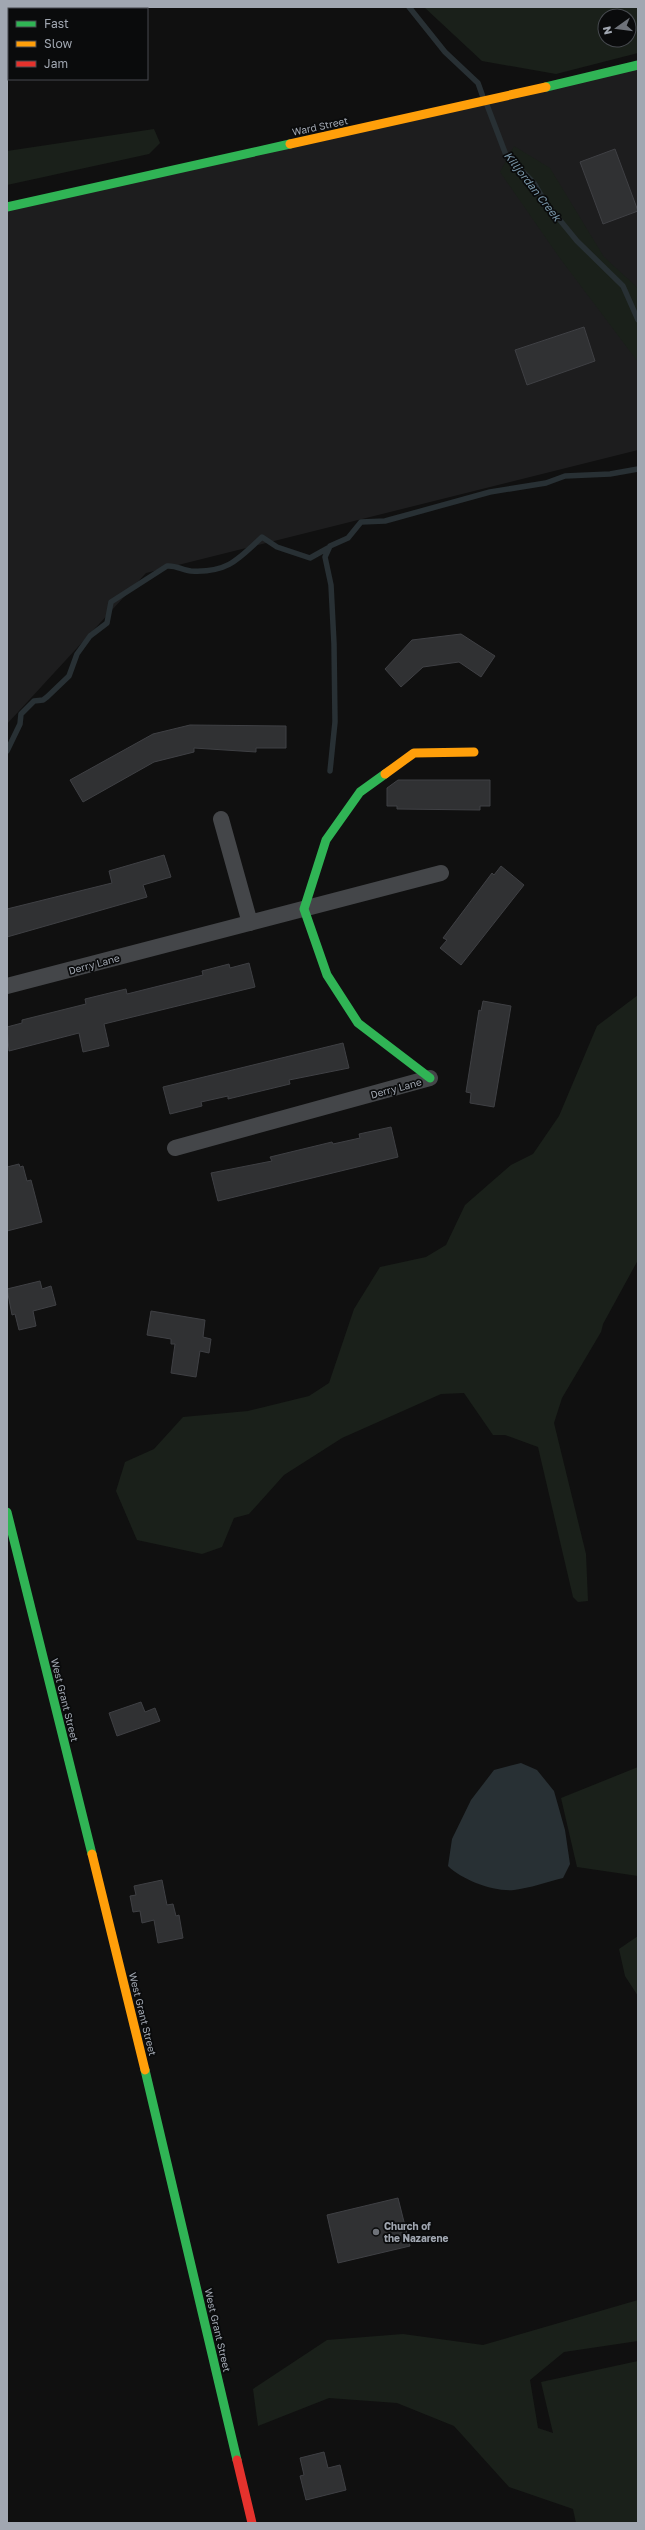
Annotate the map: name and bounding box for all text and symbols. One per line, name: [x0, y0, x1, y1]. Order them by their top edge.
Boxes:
legend: [8, 8, 148, 80]
north arrow: [597, 8, 637, 48]
text: Fast: [44, 16, 69, 31]
text: N: [599, 25, 614, 36]
text: Slow: [44, 36, 72, 51]
text: Jam: [44, 56, 68, 71]
street label: Ward Street: [291, 114, 349, 138]
water label: Killjordan Creek: [501, 149, 565, 225]
street label: Derry Lane: [67, 951, 121, 977]
street label: Derry Lane: [369, 1075, 423, 1101]
street label: West Grant Street: [49, 1657, 81, 1743]
street label: West Grant Street: [127, 1971, 159, 2057]
place label: Church of the Nazarene: [384, 2220, 448, 2244]
marker: Church of the Nazarene: [371, 2227, 381, 2237]
street label: West Grant Street: [203, 2287, 233, 2373]

